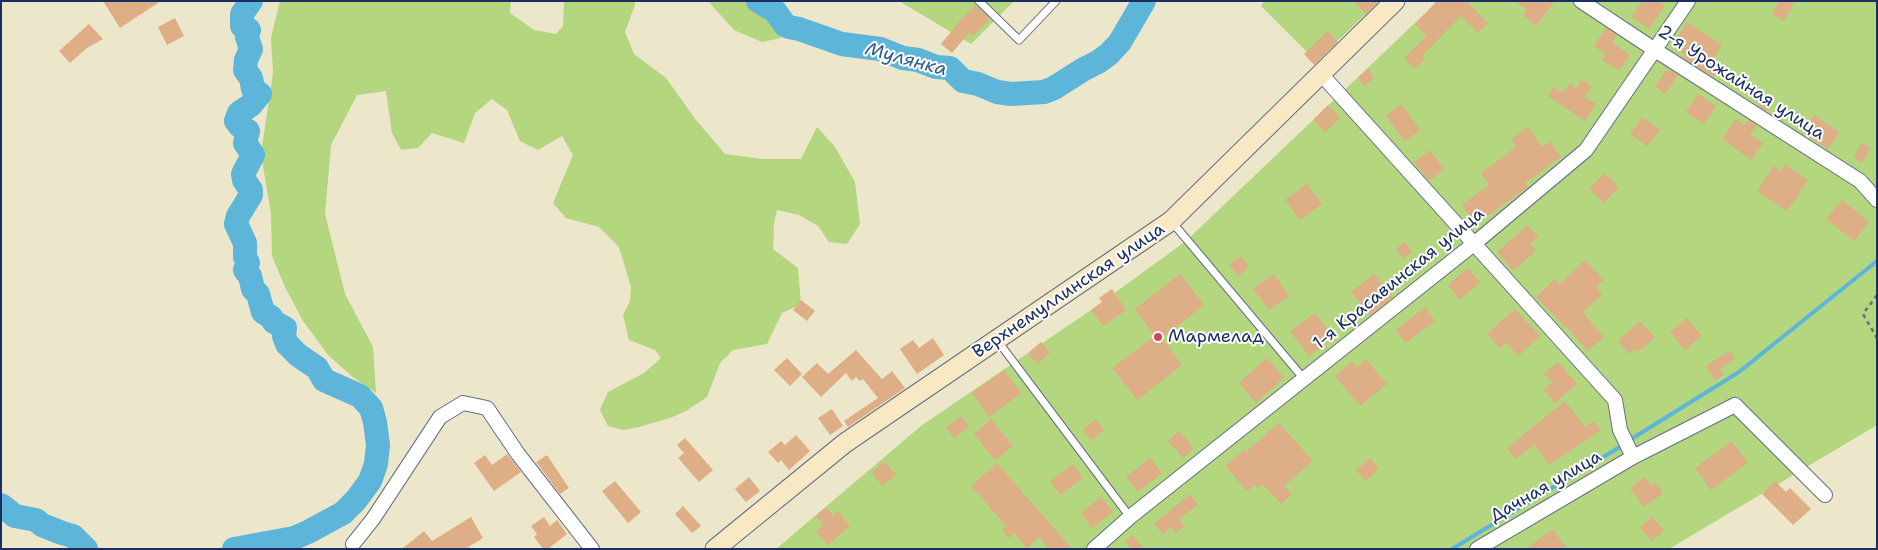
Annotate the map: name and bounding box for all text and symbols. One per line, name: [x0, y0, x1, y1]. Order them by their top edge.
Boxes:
street label: 2-я Урожайная улица: [1653, 21, 1829, 145]
water label: Мулянка: [863, 38, 949, 82]
street label: 1-я Красавинская улица: [1309, 203, 1489, 355]
street label: Верхнемуллинская улица: [969, 219, 1169, 363]
place label: Мармелад: [1168, 326, 1264, 348]
marker: Мармелад: [1152, 331, 1164, 343]
street label: Дачная улица: [1486, 446, 1606, 528]

